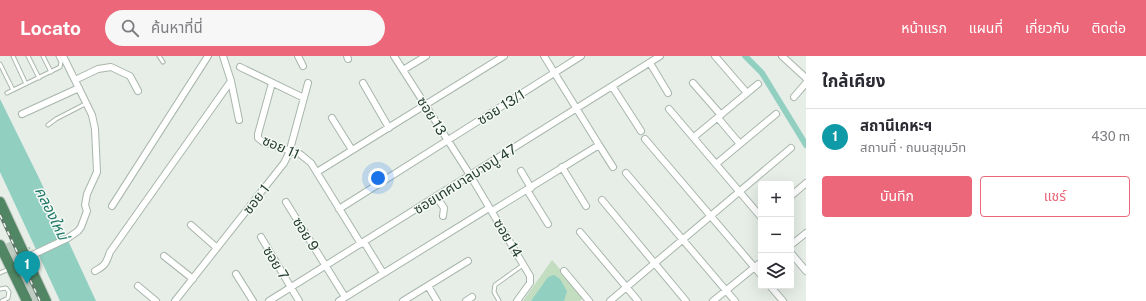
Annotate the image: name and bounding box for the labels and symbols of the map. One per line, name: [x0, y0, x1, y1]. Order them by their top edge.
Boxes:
street label: ซอย 13/1: [474, 86, 528, 128]
street label: ซอย 13: [414, 94, 450, 138]
street label: ซอย 11: [260, 132, 302, 162]
street label: ซอยเทศบาลบางปู 47: [411, 141, 520, 218]
your location: [368, 168, 388, 188]
street label: ซอย 1: [239, 181, 273, 217]
water label: คลองใหม่: [32, 184, 73, 244]
street label: ซอย 9: [290, 214, 323, 254]
street label: ซอย 14: [490, 216, 526, 260]
street label: ซอย 7: [260, 243, 292, 283]
pin: 1: [14, 251, 40, 284]

